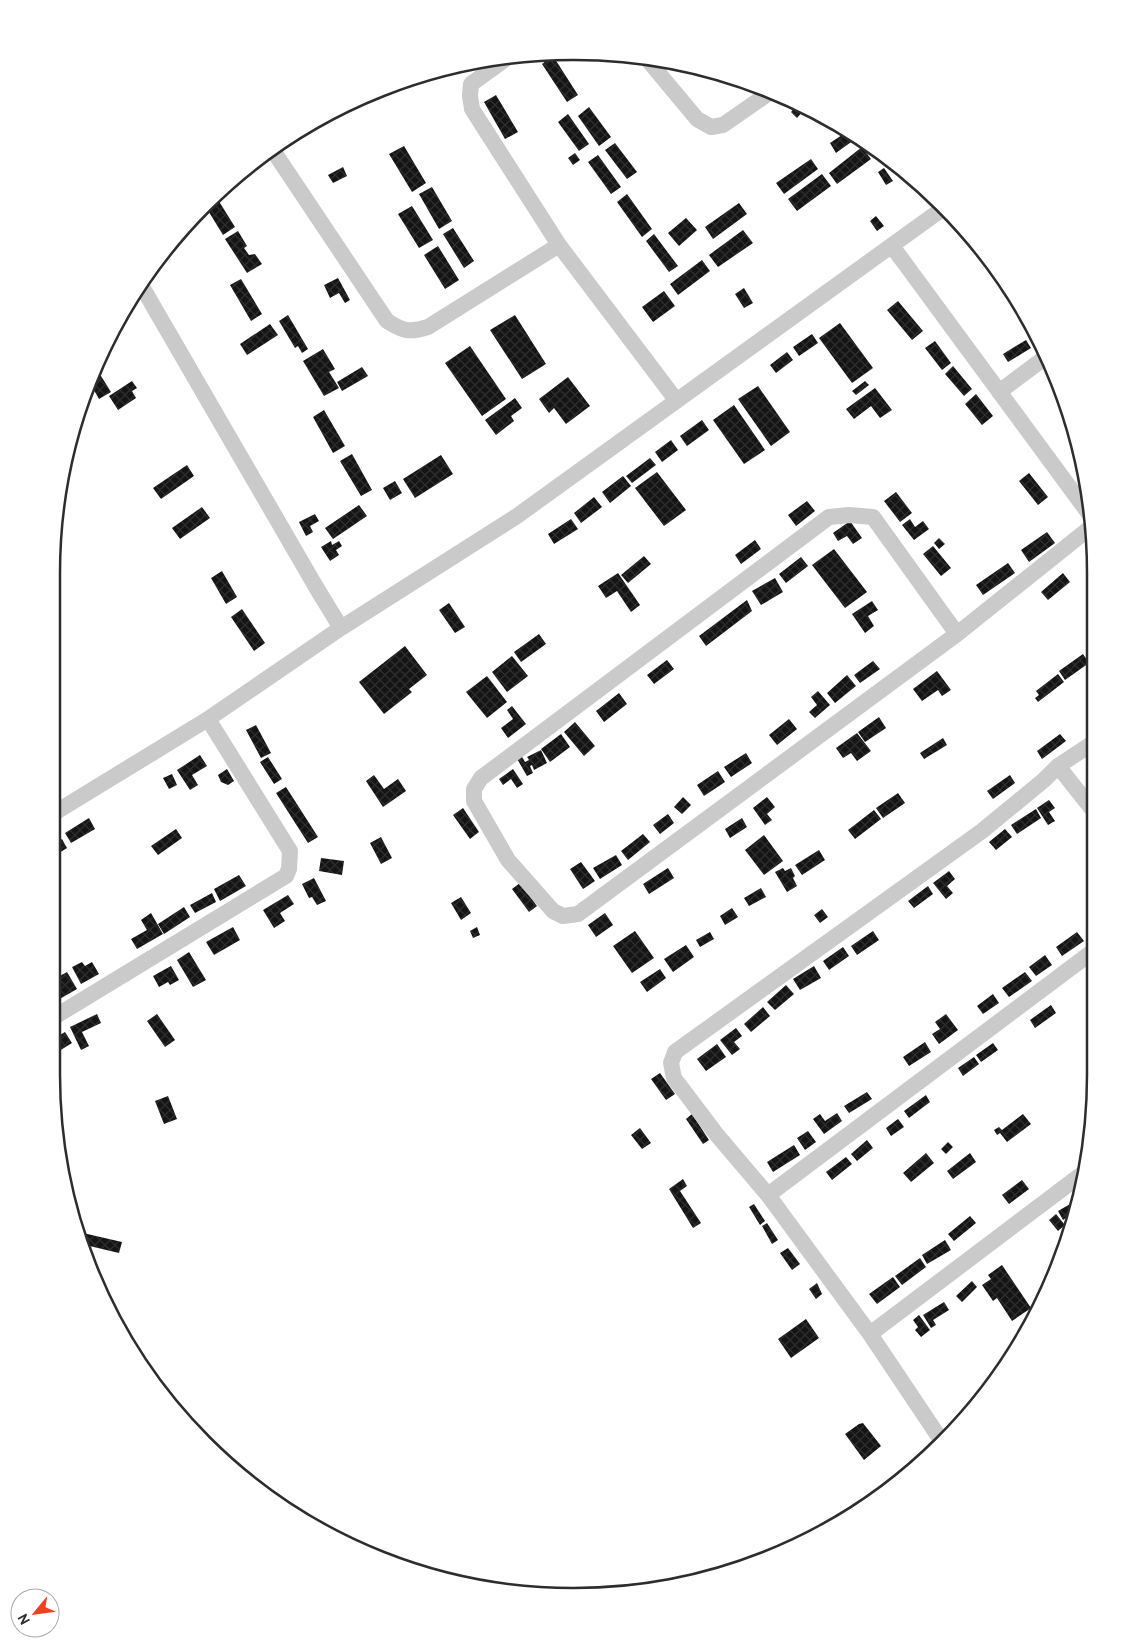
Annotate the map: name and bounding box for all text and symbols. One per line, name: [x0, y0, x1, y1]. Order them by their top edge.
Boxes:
north arrow: [10, 1588, 60, 1638]
text: N: [15, 1610, 35, 1627]

